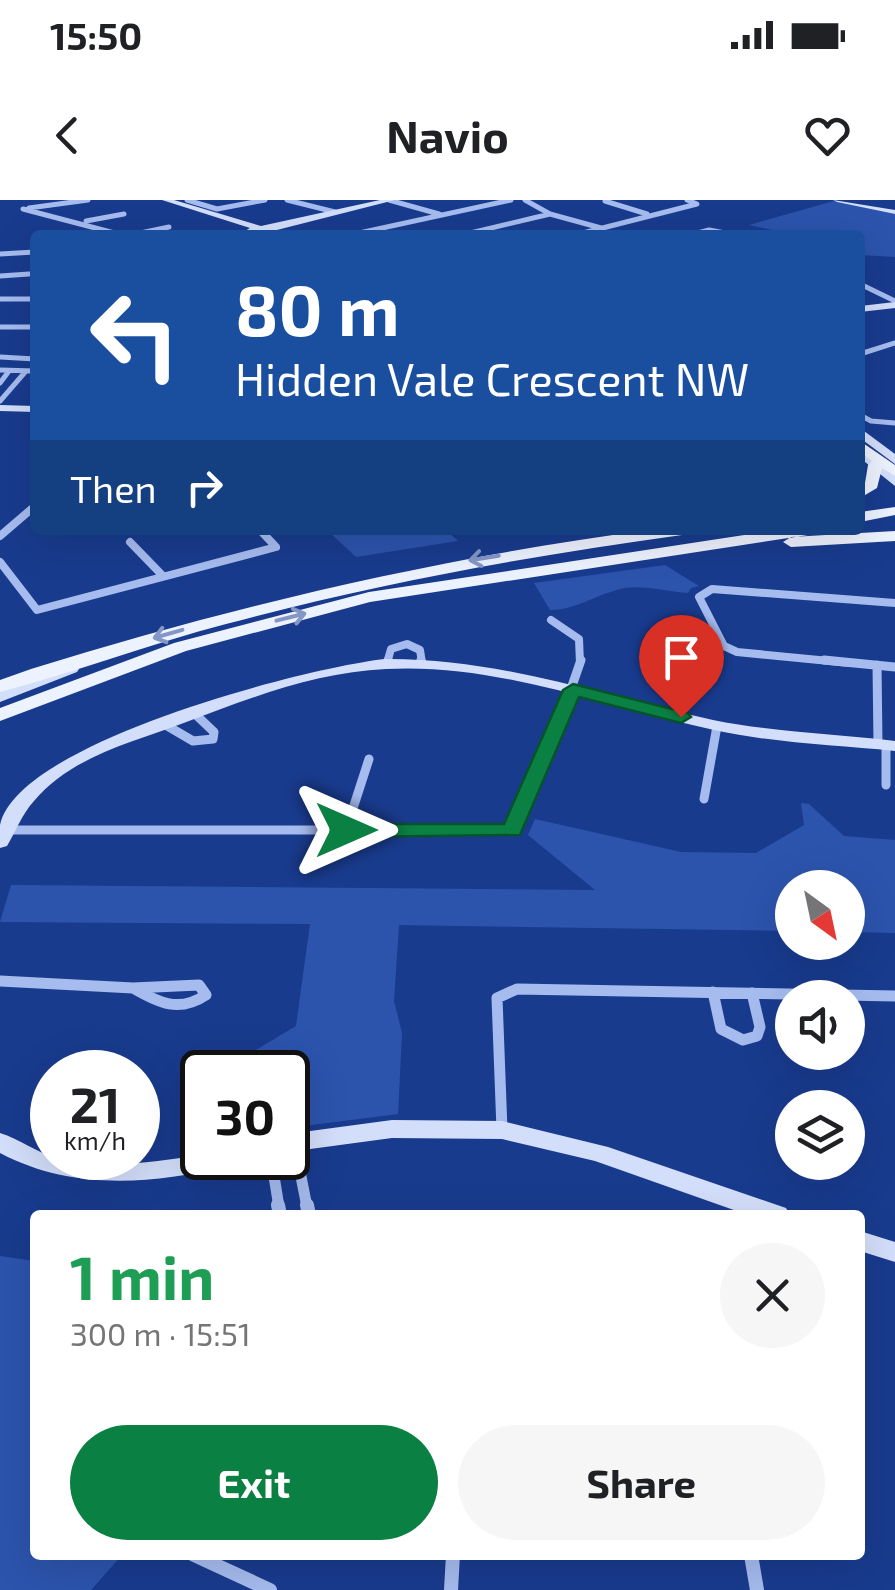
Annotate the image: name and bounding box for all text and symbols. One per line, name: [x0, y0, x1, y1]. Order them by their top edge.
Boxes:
text: 15:50: [50, 12, 142, 58]
icon: back: [40, 108, 95, 163]
text: Navio: [386, 108, 509, 162]
icon: heart: [800, 108, 855, 163]
text: 80 m: [235, 266, 400, 350]
icon: left: [70, 270, 200, 400]
text: Hidden Vale Crescent NW: [235, 351, 749, 405]
icon: right: [177, 460, 232, 515]
text: Then: [70, 465, 157, 511]
one-way arrow: [468, 550, 501, 568]
one-way arrow: [274, 607, 306, 625]
pin: [639, 615, 724, 718]
one-way arrow: [153, 626, 184, 645]
icon: arrive: [654, 630, 709, 685]
position arrow: [294, 778, 398, 882]
north arrow: [775, 870, 865, 960]
map controls: [775, 870, 865, 1180]
button: sound: [775, 980, 865, 1070]
speed limit sign: 30: [180, 1050, 310, 1180]
text: 21: [70, 1073, 120, 1133]
button: layers: [775, 1090, 865, 1180]
text: km/h: [64, 1125, 126, 1155]
text: 1 min: [70, 1240, 214, 1312]
button: close: [720, 1243, 825, 1348]
text: 300 m · 15:51: [70, 1314, 251, 1352]
button: Exit: [70, 1425, 438, 1540]
button: Share: [458, 1425, 825, 1540]

